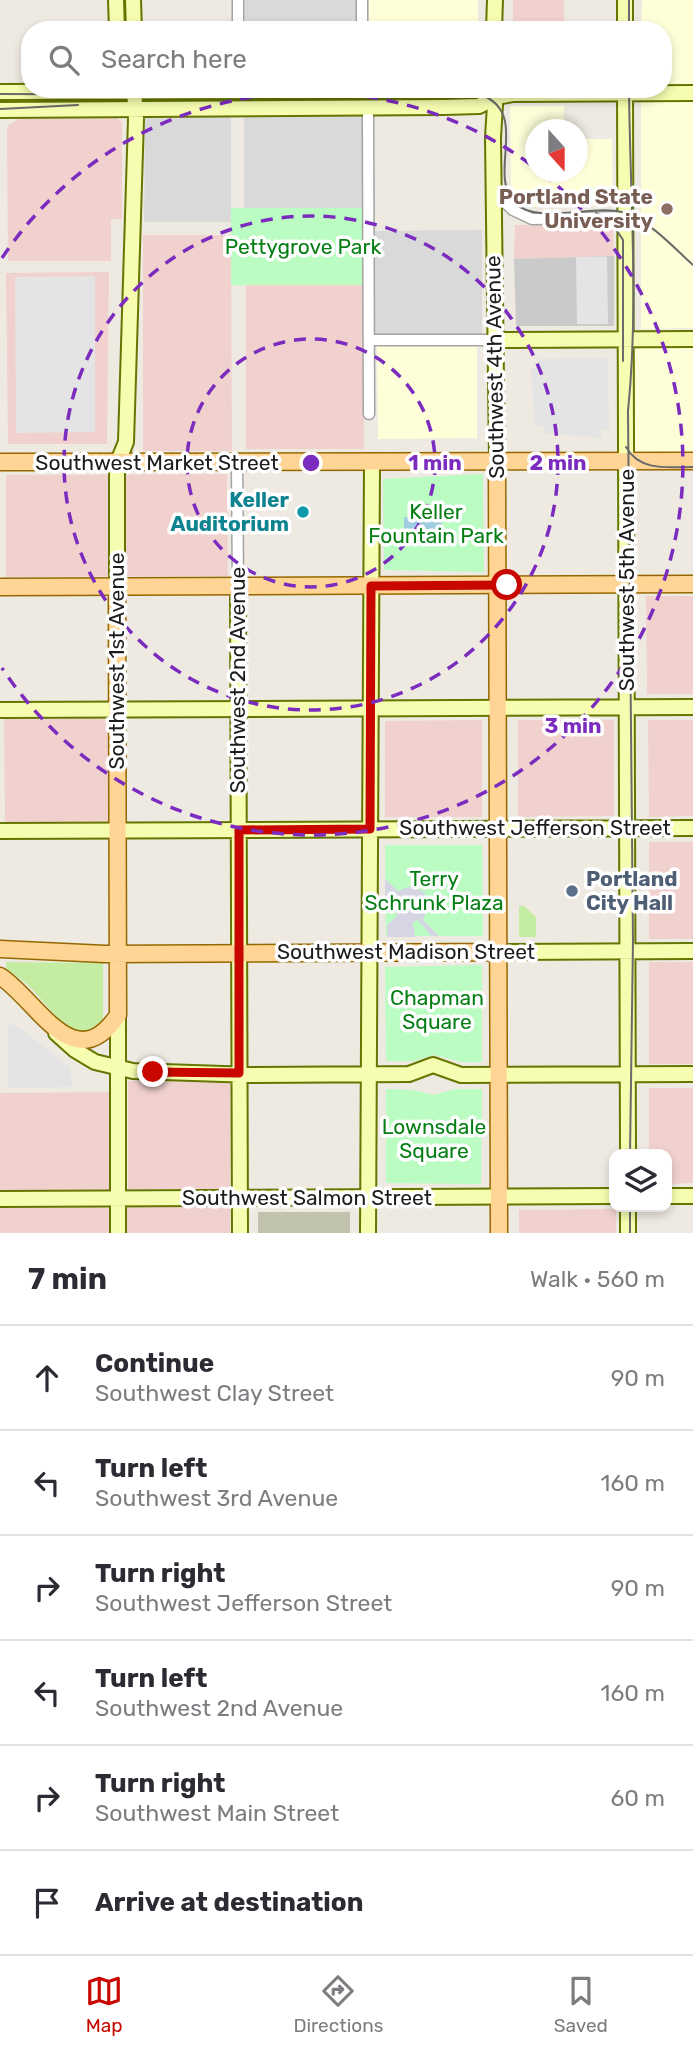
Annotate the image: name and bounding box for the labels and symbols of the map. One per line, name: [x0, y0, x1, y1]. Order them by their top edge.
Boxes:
north arrow: [525, 119, 588, 182]
place label: Portland State University: [499, 184, 653, 233]
marker: Portland State University: [659, 201, 675, 217]
park label: Pettygrove Park: [225, 234, 381, 259]
street label: Southwest 4th Avenue: [480, 255, 509, 479]
street label: Southwest Market Street: [35, 450, 279, 475]
text: 1 min: [408, 450, 462, 475]
text: 2 min: [530, 450, 586, 475]
centre of rings: [299, 451, 323, 475]
street label: Southwest 5th Avenue: [614, 469, 639, 691]
place label: Keller Auditorium: [170, 487, 289, 536]
park label: Keller Fountain Park: [368, 499, 504, 548]
marker: Keller Auditorium: [295, 504, 311, 520]
street label: Southwest 1st Avenue: [104, 552, 129, 770]
street label: Southwest 2nd Avenue: [225, 567, 250, 793]
route start: [491, 569, 522, 600]
text: 3 min: [544, 713, 602, 738]
street label: Southwest Jefferson Street: [399, 815, 671, 840]
park label: Terry Schrunk Plaza: [364, 866, 504, 915]
place label: Portland City Hall: [586, 866, 677, 915]
marker: Portland City Hall: [564, 883, 580, 899]
street label: Southwest Madison Street: [277, 939, 535, 964]
park label: Chapman Square: [390, 985, 484, 1034]
route end: [137, 1056, 168, 1087]
park label: Lownsdale Square: [382, 1114, 486, 1163]
street label: Southwest Salmon Street: [182, 1185, 432, 1210]

